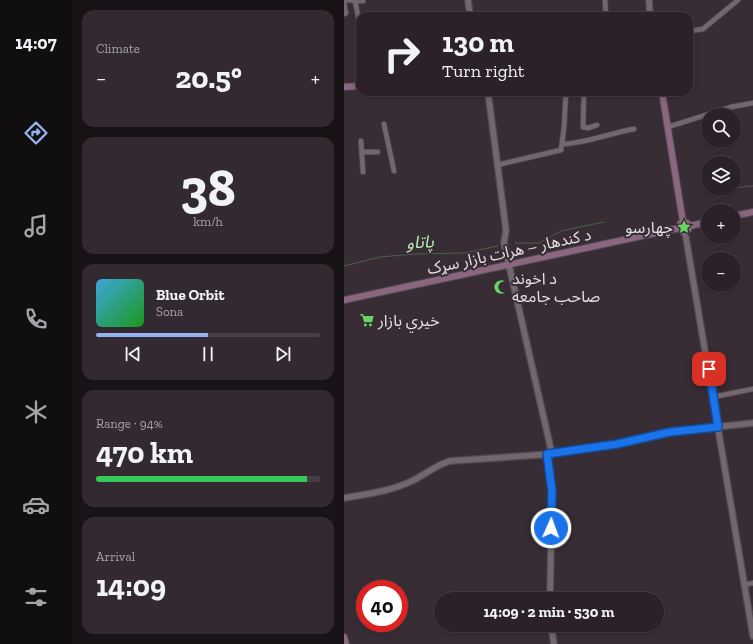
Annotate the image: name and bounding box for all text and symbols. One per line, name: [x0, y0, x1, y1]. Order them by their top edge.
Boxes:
text: 130 m: [442, 26, 514, 59]
icon: right: [376, 28, 428, 80]
text: 14:07: [15, 32, 57, 54]
text: Climate: [96, 41, 140, 56]
text: 20.5°: [175, 60, 242, 96]
text: Turn right: [442, 60, 524, 82]
text: −: [96, 65, 106, 92]
text: +: [311, 65, 320, 92]
map controls: [701, 108, 741, 292]
button: search: [701, 108, 741, 148]
icon: directions: [22, 119, 50, 147]
button: layers: [701, 156, 741, 196]
text: 38: [180, 157, 236, 219]
button: +: [701, 204, 741, 244]
icon: music: [22, 212, 50, 240]
text: km/h: [193, 214, 223, 229]
place label: چهارسو: [625, 218, 673, 238]
place icon: چهارسو: [676, 219, 692, 235]
street label: د کندهار – هرات بازار سړک: [425, 225, 593, 278]
water label: پاتاو: [406, 231, 435, 255]
button: −: [701, 252, 741, 292]
place label: د اخوند صاحب جامعه: [512, 269, 600, 306]
mosque icon: د اخوند صاحب جامعه: [493, 279, 509, 295]
text: Blue Orbit: [156, 286, 224, 304]
text: Sona: [156, 304, 183, 319]
icon: phone: [22, 305, 50, 333]
place label: خیري بازار: [377, 311, 440, 333]
supermarket icon: خیري بازار: [359, 312, 375, 328]
icon: previous: [122, 343, 144, 365]
icon: pause: [197, 343, 219, 365]
icon: next: [272, 343, 294, 365]
pin: [692, 352, 726, 386]
icon: arrive: [698, 358, 720, 380]
icon: climate: [22, 398, 50, 426]
text: Range · 94%: [96, 416, 163, 431]
text: 470 km: [96, 435, 193, 471]
icon: car: [22, 491, 50, 519]
position arrow: [530, 507, 572, 549]
text: Arrival: [96, 549, 135, 564]
text: 14:09: [96, 568, 166, 604]
speed limit sign: 40: [356, 580, 408, 632]
icon: filters: [22, 583, 50, 611]
text: 14:09 · 2 min · 530 m: [484, 603, 614, 621]

